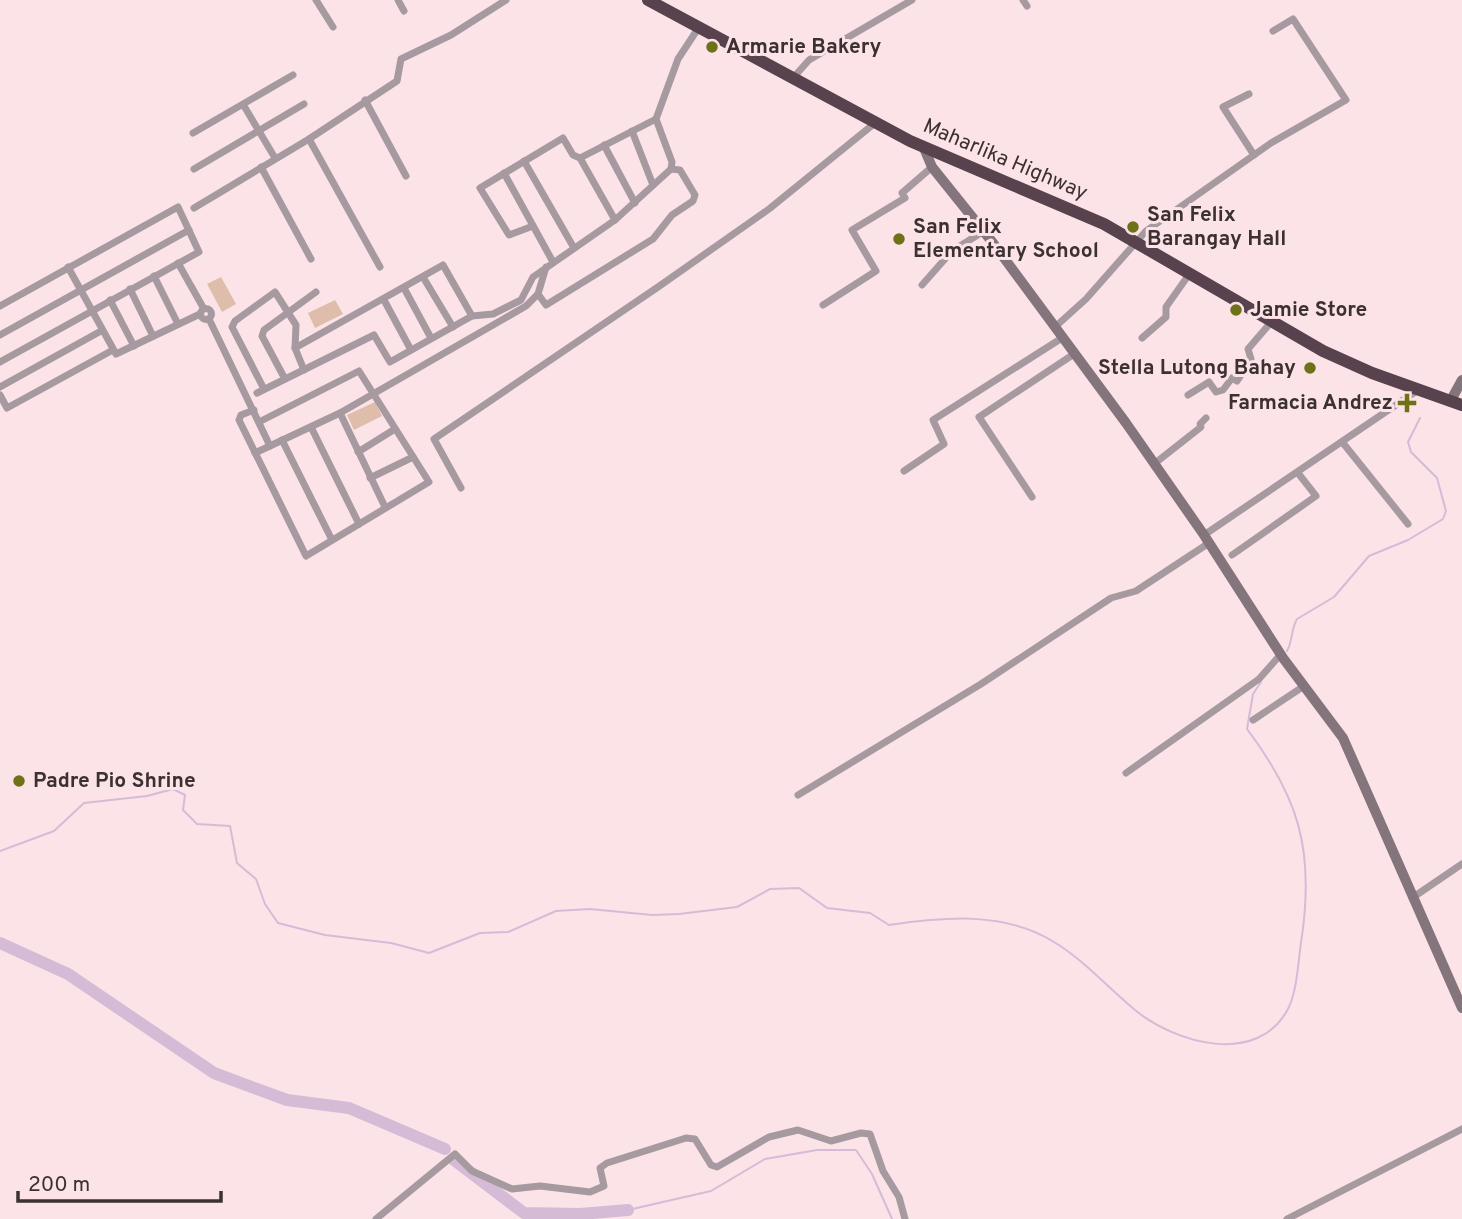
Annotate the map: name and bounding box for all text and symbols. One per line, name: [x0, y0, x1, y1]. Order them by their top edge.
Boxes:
place label: Armarie Bakery: [726, 34, 882, 61]
marker: Armarie Bakery: [704, 39, 720, 55]
street label: Maharlika Highway: [919, 113, 1091, 207]
place label: San Felix Barangay Hall: [1147, 202, 1286, 253]
place label: San Felix Elementary School: [913, 214, 1099, 265]
marker: San Felix Barangay Hall: [1125, 219, 1141, 235]
marker: San Felix Elementary School: [891, 231, 907, 247]
place label: Jamie Store: [1250, 297, 1367, 324]
marker: Jamie Store: [1228, 302, 1244, 318]
place label: Stella Lutong Bahay: [1098, 355, 1296, 382]
marker: Stella Lutong Bahay: [1302, 360, 1318, 376]
place label: Farmacia Andrez: [1228, 390, 1393, 417]
marker: Farmacia Andrez: [1399, 395, 1415, 411]
place label: Padre Pio Shrine: [33, 768, 196, 795]
marker: Padre Pio Shrine: [11, 773, 27, 789]
scale bar: [18, 1160, 220, 1204]
text: 200 m: [28, 1172, 90, 1199]

